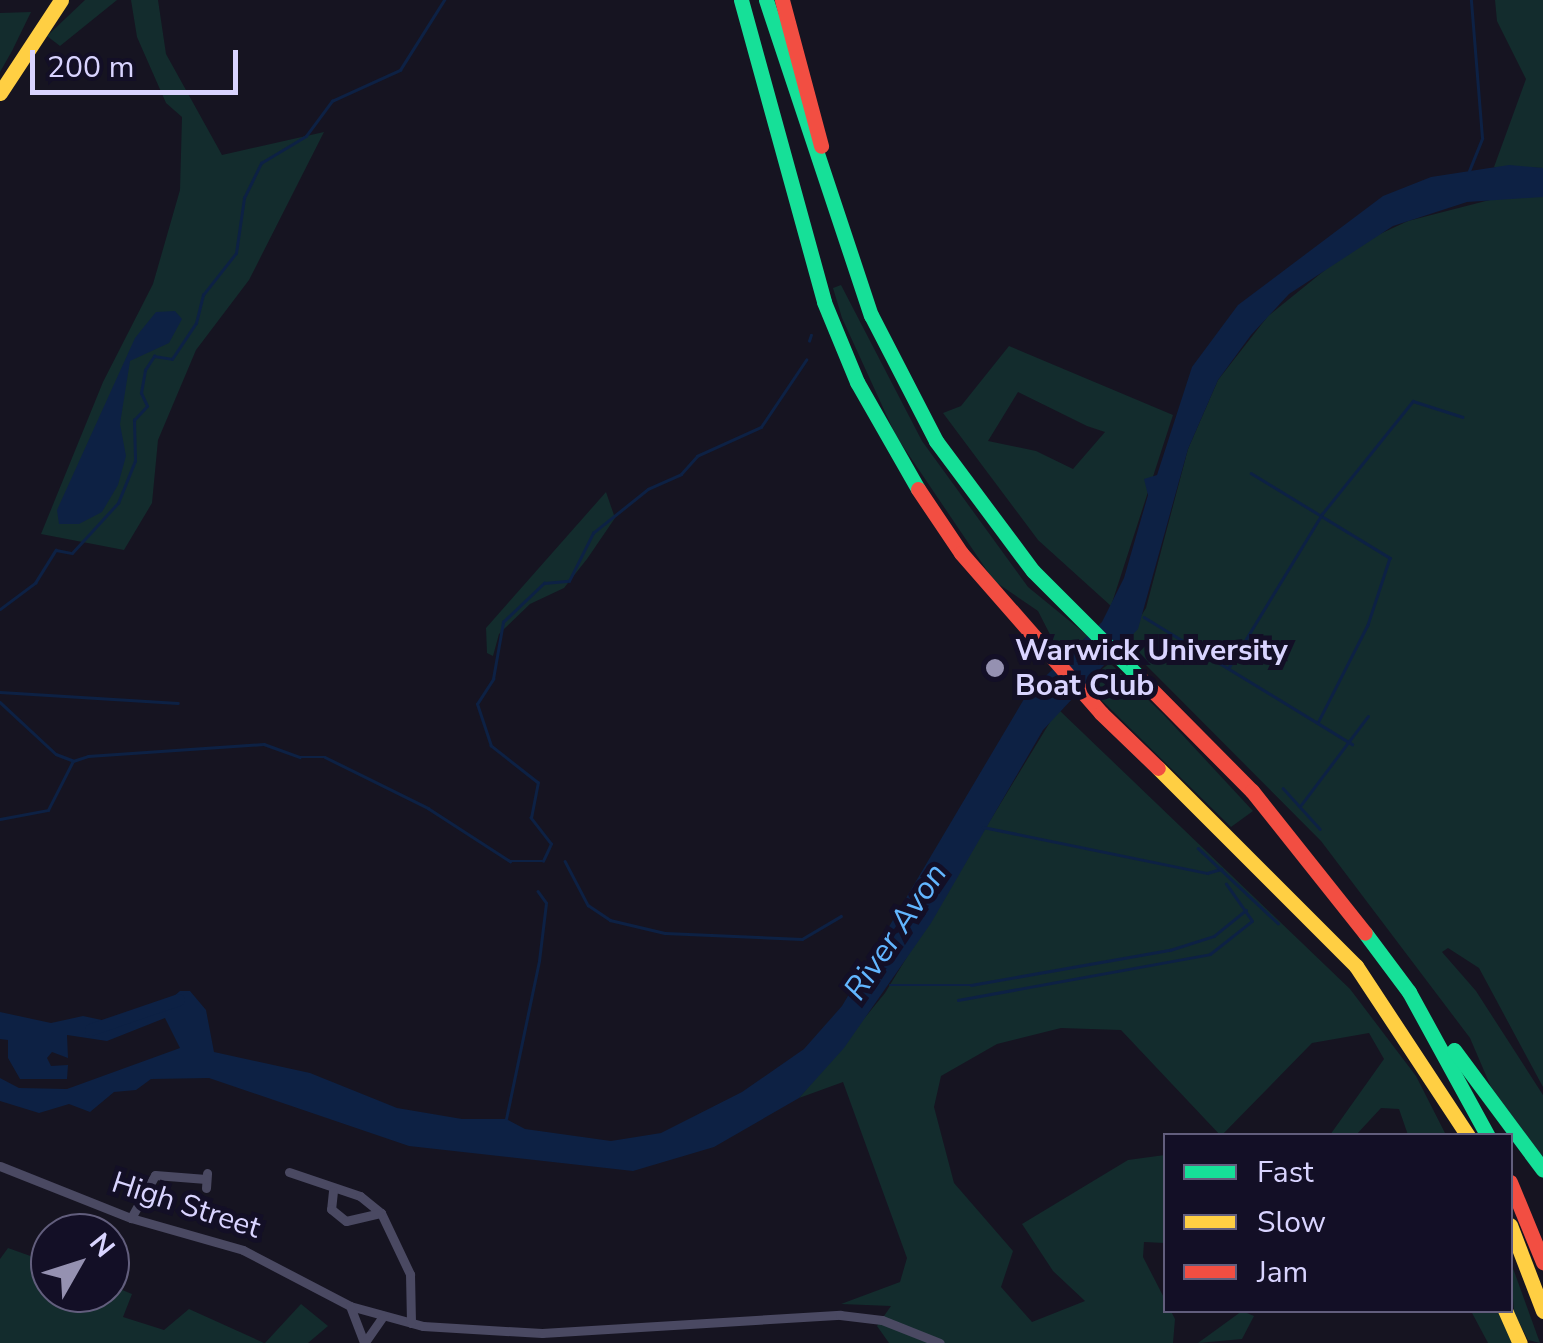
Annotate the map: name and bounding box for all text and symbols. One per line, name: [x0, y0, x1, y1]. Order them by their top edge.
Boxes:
scale bar: [35, 30, 242, 92]
text: 200 m: [47, 47, 134, 88]
place label: Warwick University Boat Club: [1015, 633, 1288, 704]
marker: Warwick University Boat Club: [984, 657, 1006, 679]
water label: River Avon: [836, 856, 956, 1008]
legend: [1163, 1133, 1513, 1313]
text: Fast: [1257, 1152, 1314, 1193]
street label: High Street: [107, 1165, 265, 1247]
text: Slow: [1257, 1202, 1326, 1243]
north arrow: [30, 1213, 130, 1313]
text: N: [80, 1225, 123, 1265]
text: Jam: [1257, 1252, 1308, 1293]

